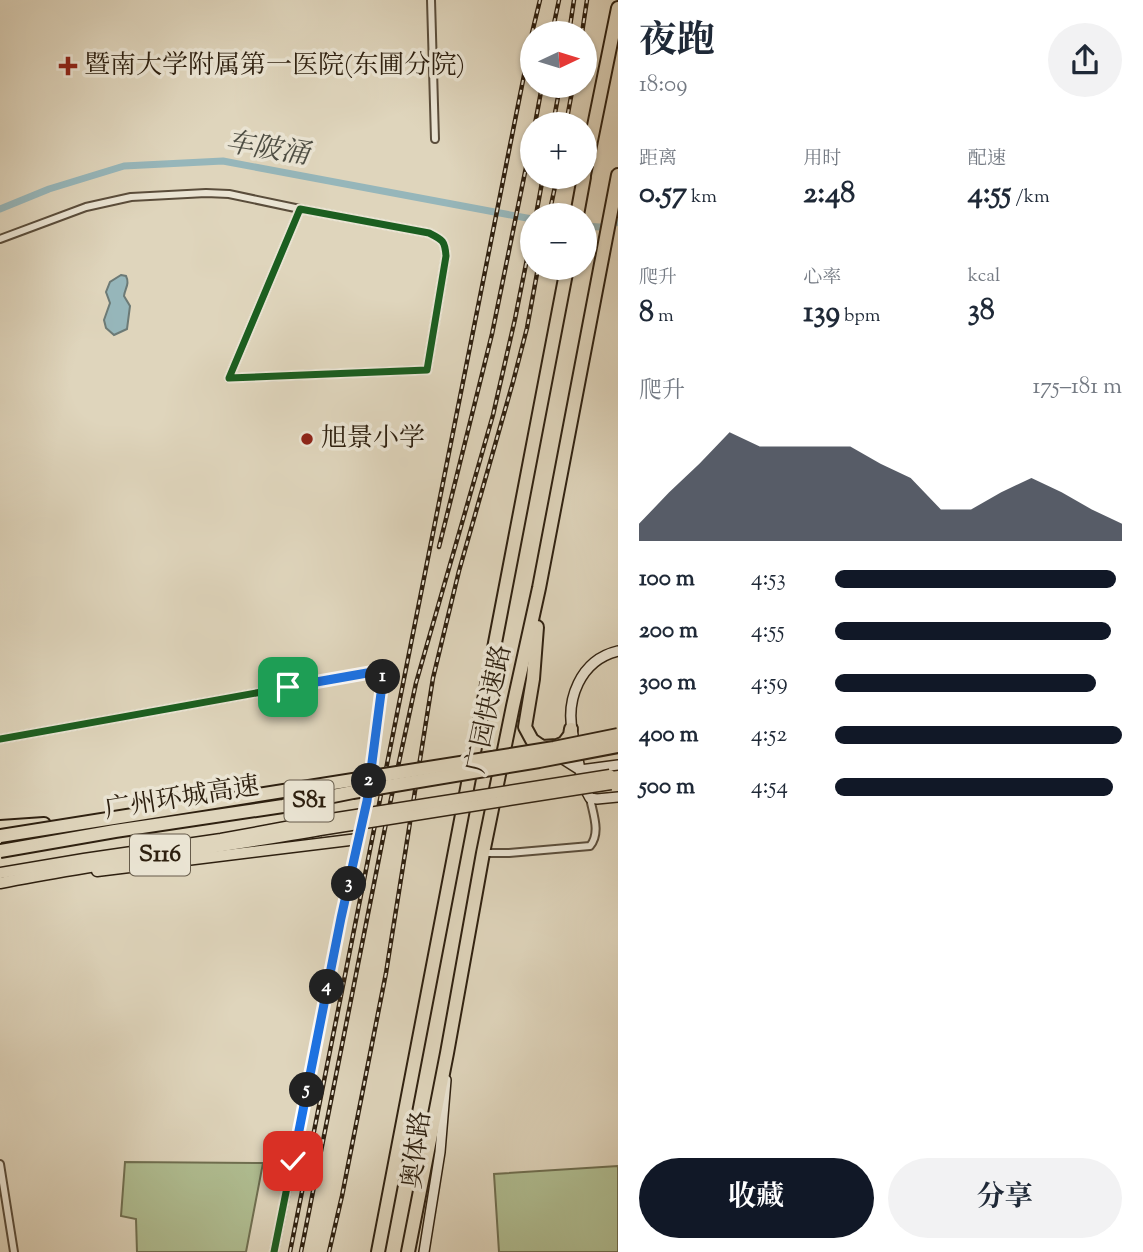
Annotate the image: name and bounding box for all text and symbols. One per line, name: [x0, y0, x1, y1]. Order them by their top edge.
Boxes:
text: 夜跑: [639, 16, 715, 70]
north arrow: [520, 21, 597, 98]
map controls: [520, 21, 597, 280]
button: share: [1048, 23, 1122, 97]
place label: 暨南大学附属第一医院(东圃分院): [84, 48, 465, 85]
marker: 暨南大学附属第一医院(东圃分院): [58, 56, 78, 76]
text: 18:09: [639, 69, 687, 102]
button: +: [520, 112, 597, 189]
water label: 车陂涌: [222, 124, 315, 177]
text: 距离: [639, 146, 677, 173]
text: 用时: [803, 146, 841, 173]
text: 配速: [968, 146, 1006, 173]
text: 0.57: [639, 173, 687, 216]
text: 2:48: [803, 173, 855, 216]
text: 4:55: [968, 173, 1011, 216]
text: km: [687, 184, 717, 211]
text: /km: [1011, 184, 1050, 211]
button: −: [520, 203, 597, 280]
text: kcal: [968, 263, 1000, 290]
text: 爬升: [639, 265, 677, 292]
text: 心率: [803, 265, 841, 292]
text: 38: [968, 290, 995, 333]
text: 8: [639, 292, 654, 335]
text: 139: [803, 292, 840, 335]
text: m: [654, 303, 674, 330]
text: bpm: [840, 303, 880, 330]
text: 175–181 m: [1032, 371, 1122, 404]
text: 爬升: [639, 375, 685, 408]
place label: 旭景小学: [321, 421, 425, 458]
marker: 旭景小学: [299, 431, 315, 447]
text: 100 m: [639, 563, 695, 596]
text: 4:53: [751, 563, 786, 596]
text: 200 m: [639, 615, 698, 648]
text: 4:55: [751, 615, 785, 648]
street label: 广园快速路: [458, 642, 522, 776]
pin: [258, 657, 318, 717]
pin: 1: [366, 660, 400, 694]
text: 1: [379, 663, 386, 690]
text: 300 m: [639, 667, 696, 700]
text: 4:59: [751, 667, 788, 700]
icon: arrive: [269, 668, 307, 706]
text: 400 m: [639, 719, 699, 752]
text: 4:52: [751, 719, 787, 752]
pin: 2: [352, 764, 386, 798]
text: 2: [364, 767, 373, 794]
street label: 广州环城高速: [102, 769, 262, 829]
text: 500 m: [639, 771, 695, 804]
text: 4:54: [751, 771, 788, 804]
road number: S81: [284, 780, 334, 822]
road number: S116: [130, 834, 190, 876]
pin: 3: [332, 866, 366, 902]
text: 3: [345, 870, 352, 897]
pin: 4: [310, 970, 344, 1004]
text: 4: [322, 973, 331, 1000]
pin: 5: [290, 1072, 324, 1108]
text: 5: [303, 1076, 310, 1103]
street label: 奥体路: [395, 1109, 441, 1191]
pin: [263, 1131, 323, 1191]
icon: check: [274, 1142, 312, 1180]
button: 收藏: [639, 1158, 874, 1238]
button: 分享: [888, 1158, 1122, 1238]

